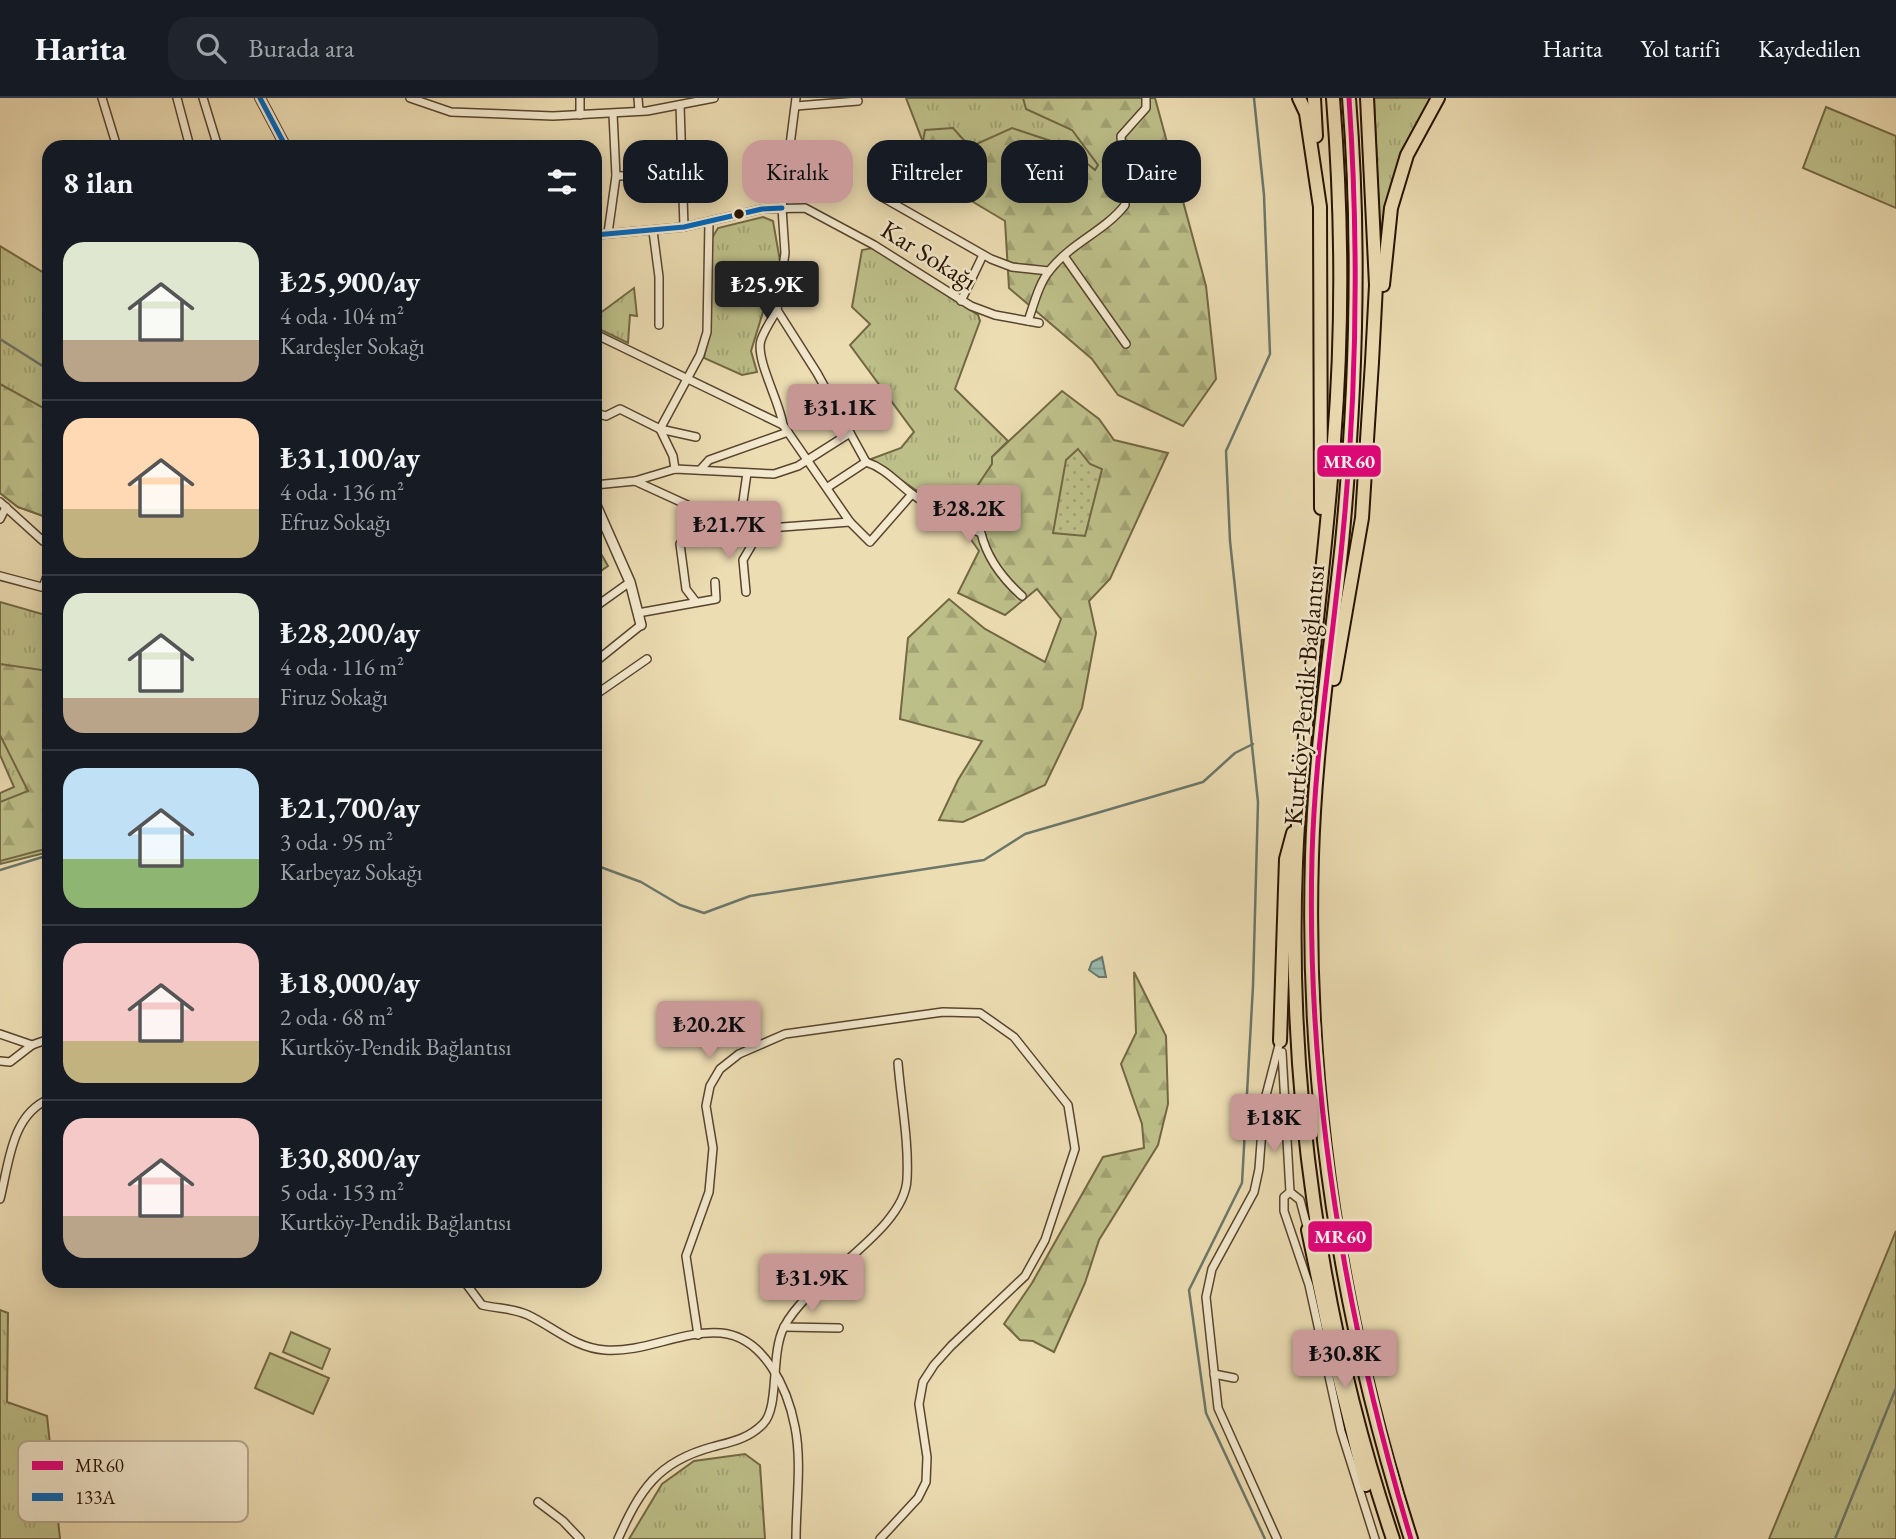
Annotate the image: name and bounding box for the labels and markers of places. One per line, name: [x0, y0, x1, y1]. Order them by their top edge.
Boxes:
unlabelled marker: [732, 207, 746, 221]
pin: ₺25.9K: [710, 262, 824, 321]
pin: ₺31.1K: [783, 384, 897, 444]
pin: ₺28.2K: [912, 486, 1026, 545]
pin: ₺21.7K: [672, 502, 786, 561]
pin: ₺20.2K: [652, 1002, 766, 1061]
pin: ₺18K: [1233, 1094, 1315, 1154]
pin: ₺31.9K: [755, 1254, 869, 1314]
pin: ₺30.8K: [1288, 1330, 1402, 1390]

